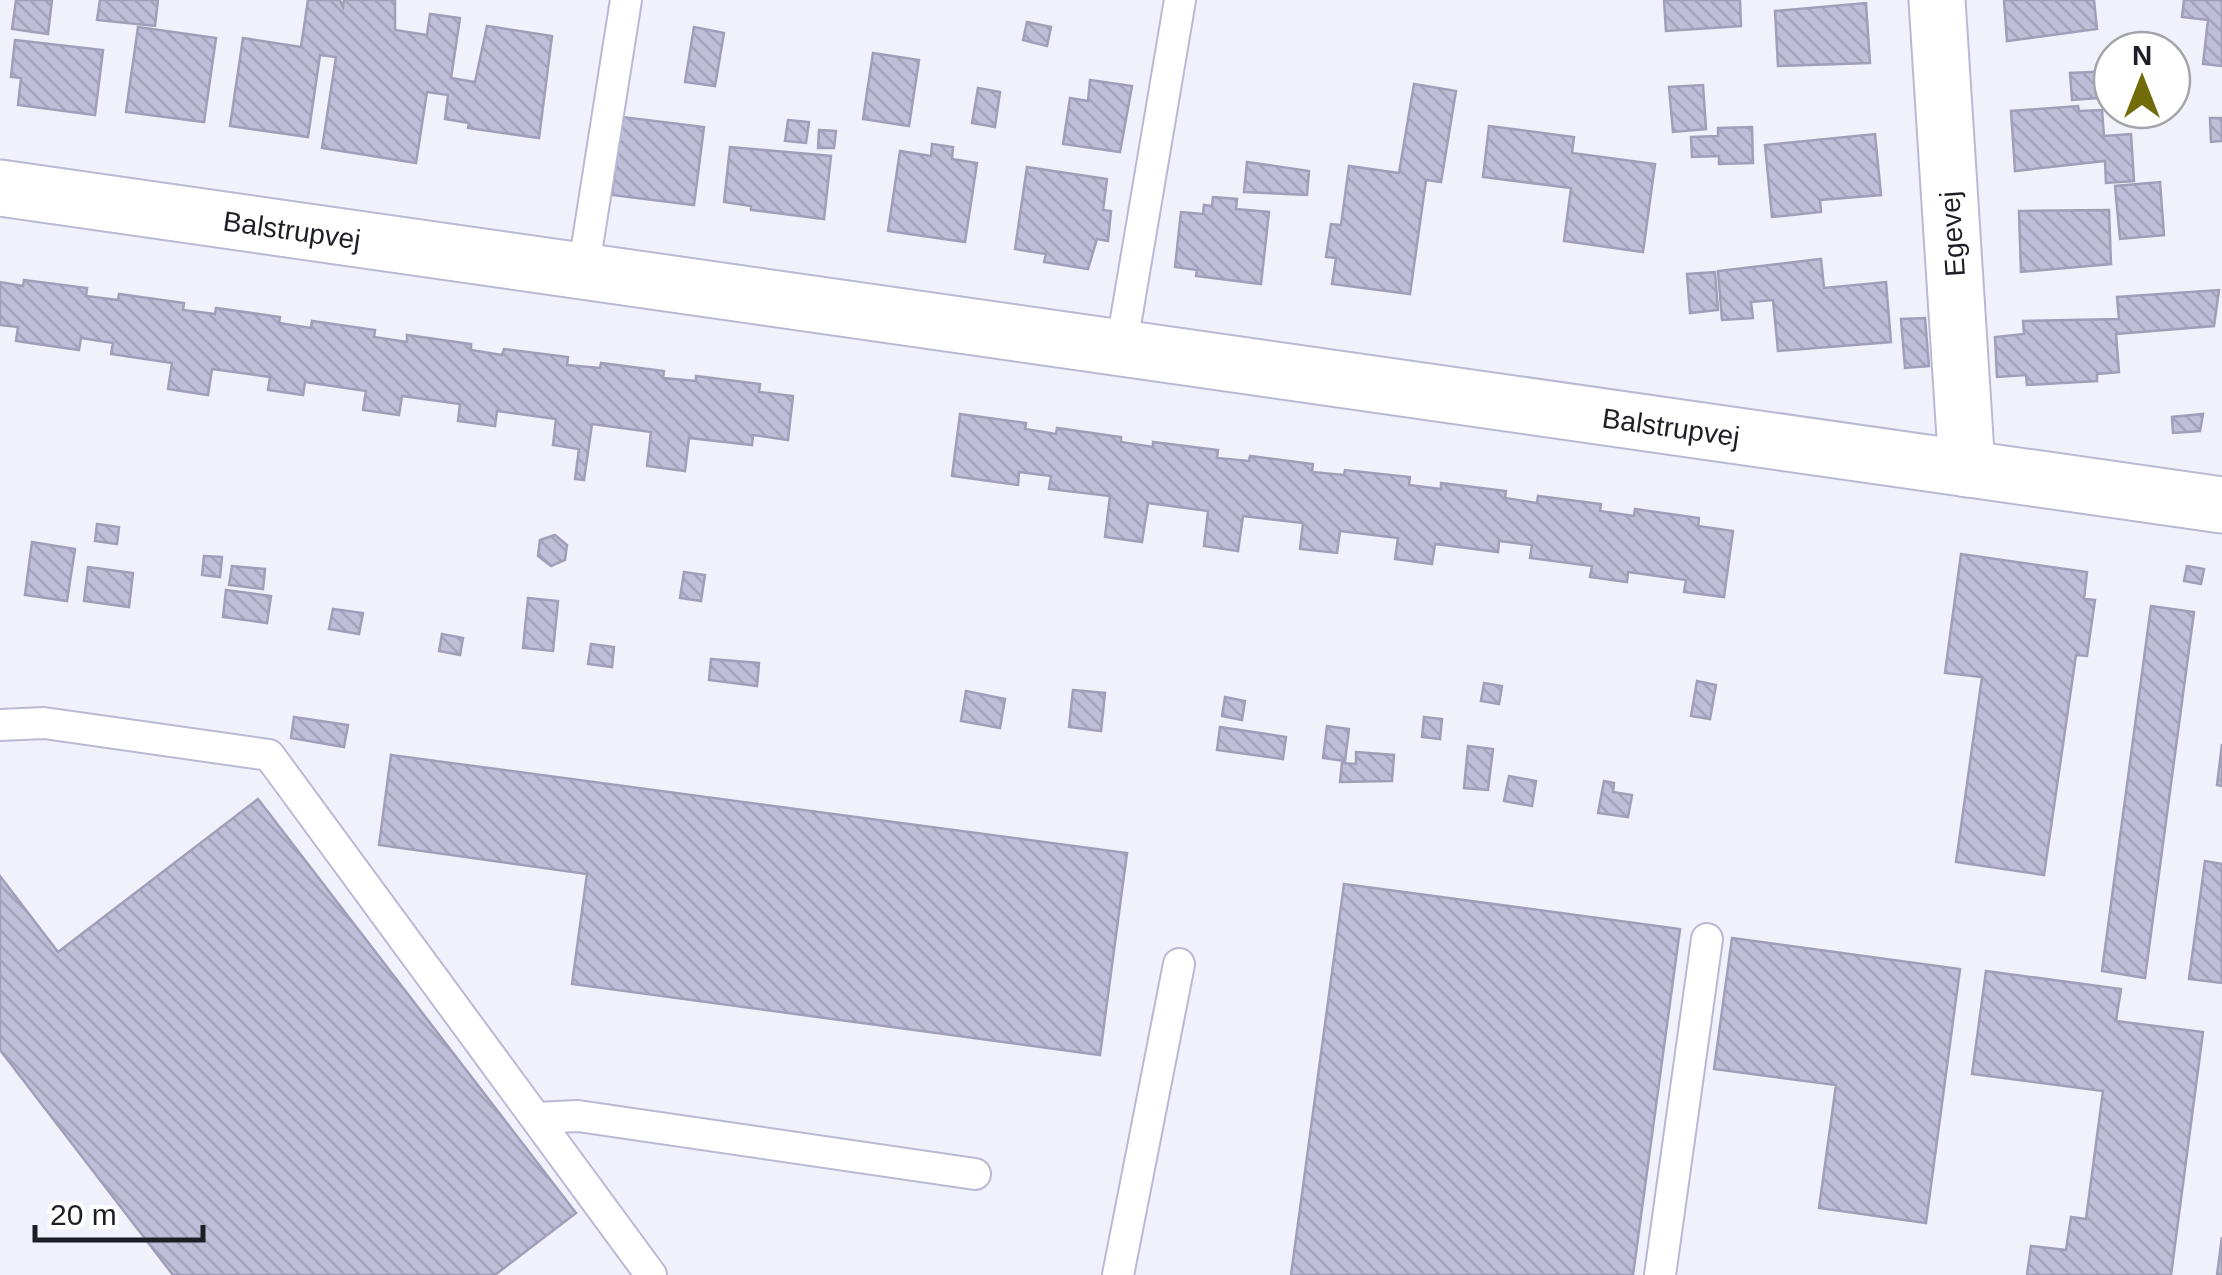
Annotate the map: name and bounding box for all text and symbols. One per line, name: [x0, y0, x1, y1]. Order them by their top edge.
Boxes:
north arrow: [2092, 30, 2192, 130]
text: N: [2132, 40, 2152, 71]
street label: Egevej: [1934, 190, 1971, 278]
street label: Balstrupvej: [221, 206, 363, 255]
street label: Balstrupvej: [1600, 403, 1742, 452]
scale bar: [35, 1180, 202, 1242]
text: 20 m: [50, 1198, 117, 1231]

